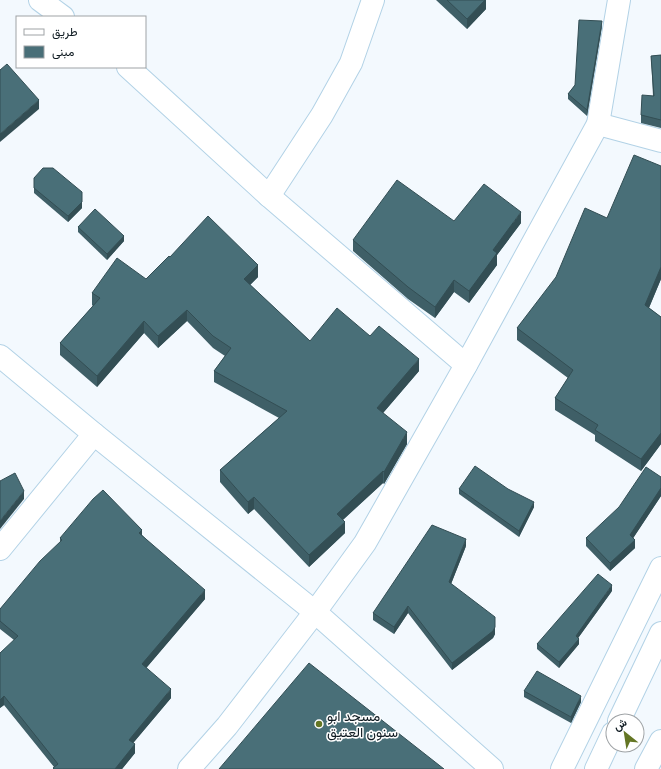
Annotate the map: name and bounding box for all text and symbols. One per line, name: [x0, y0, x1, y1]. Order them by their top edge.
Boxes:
legend: [16, 16, 146, 68]
text: طريق: [52, 25, 78, 40]
text: مبنى: [52, 45, 74, 60]
place label: مسجد ابو سنون العتيق: [327, 708, 398, 741]
north arrow: [605, 713, 645, 753]
text: ش: [611, 716, 629, 734]
marker: مسجد ابو سنون العتيق: [314, 719, 324, 729]

